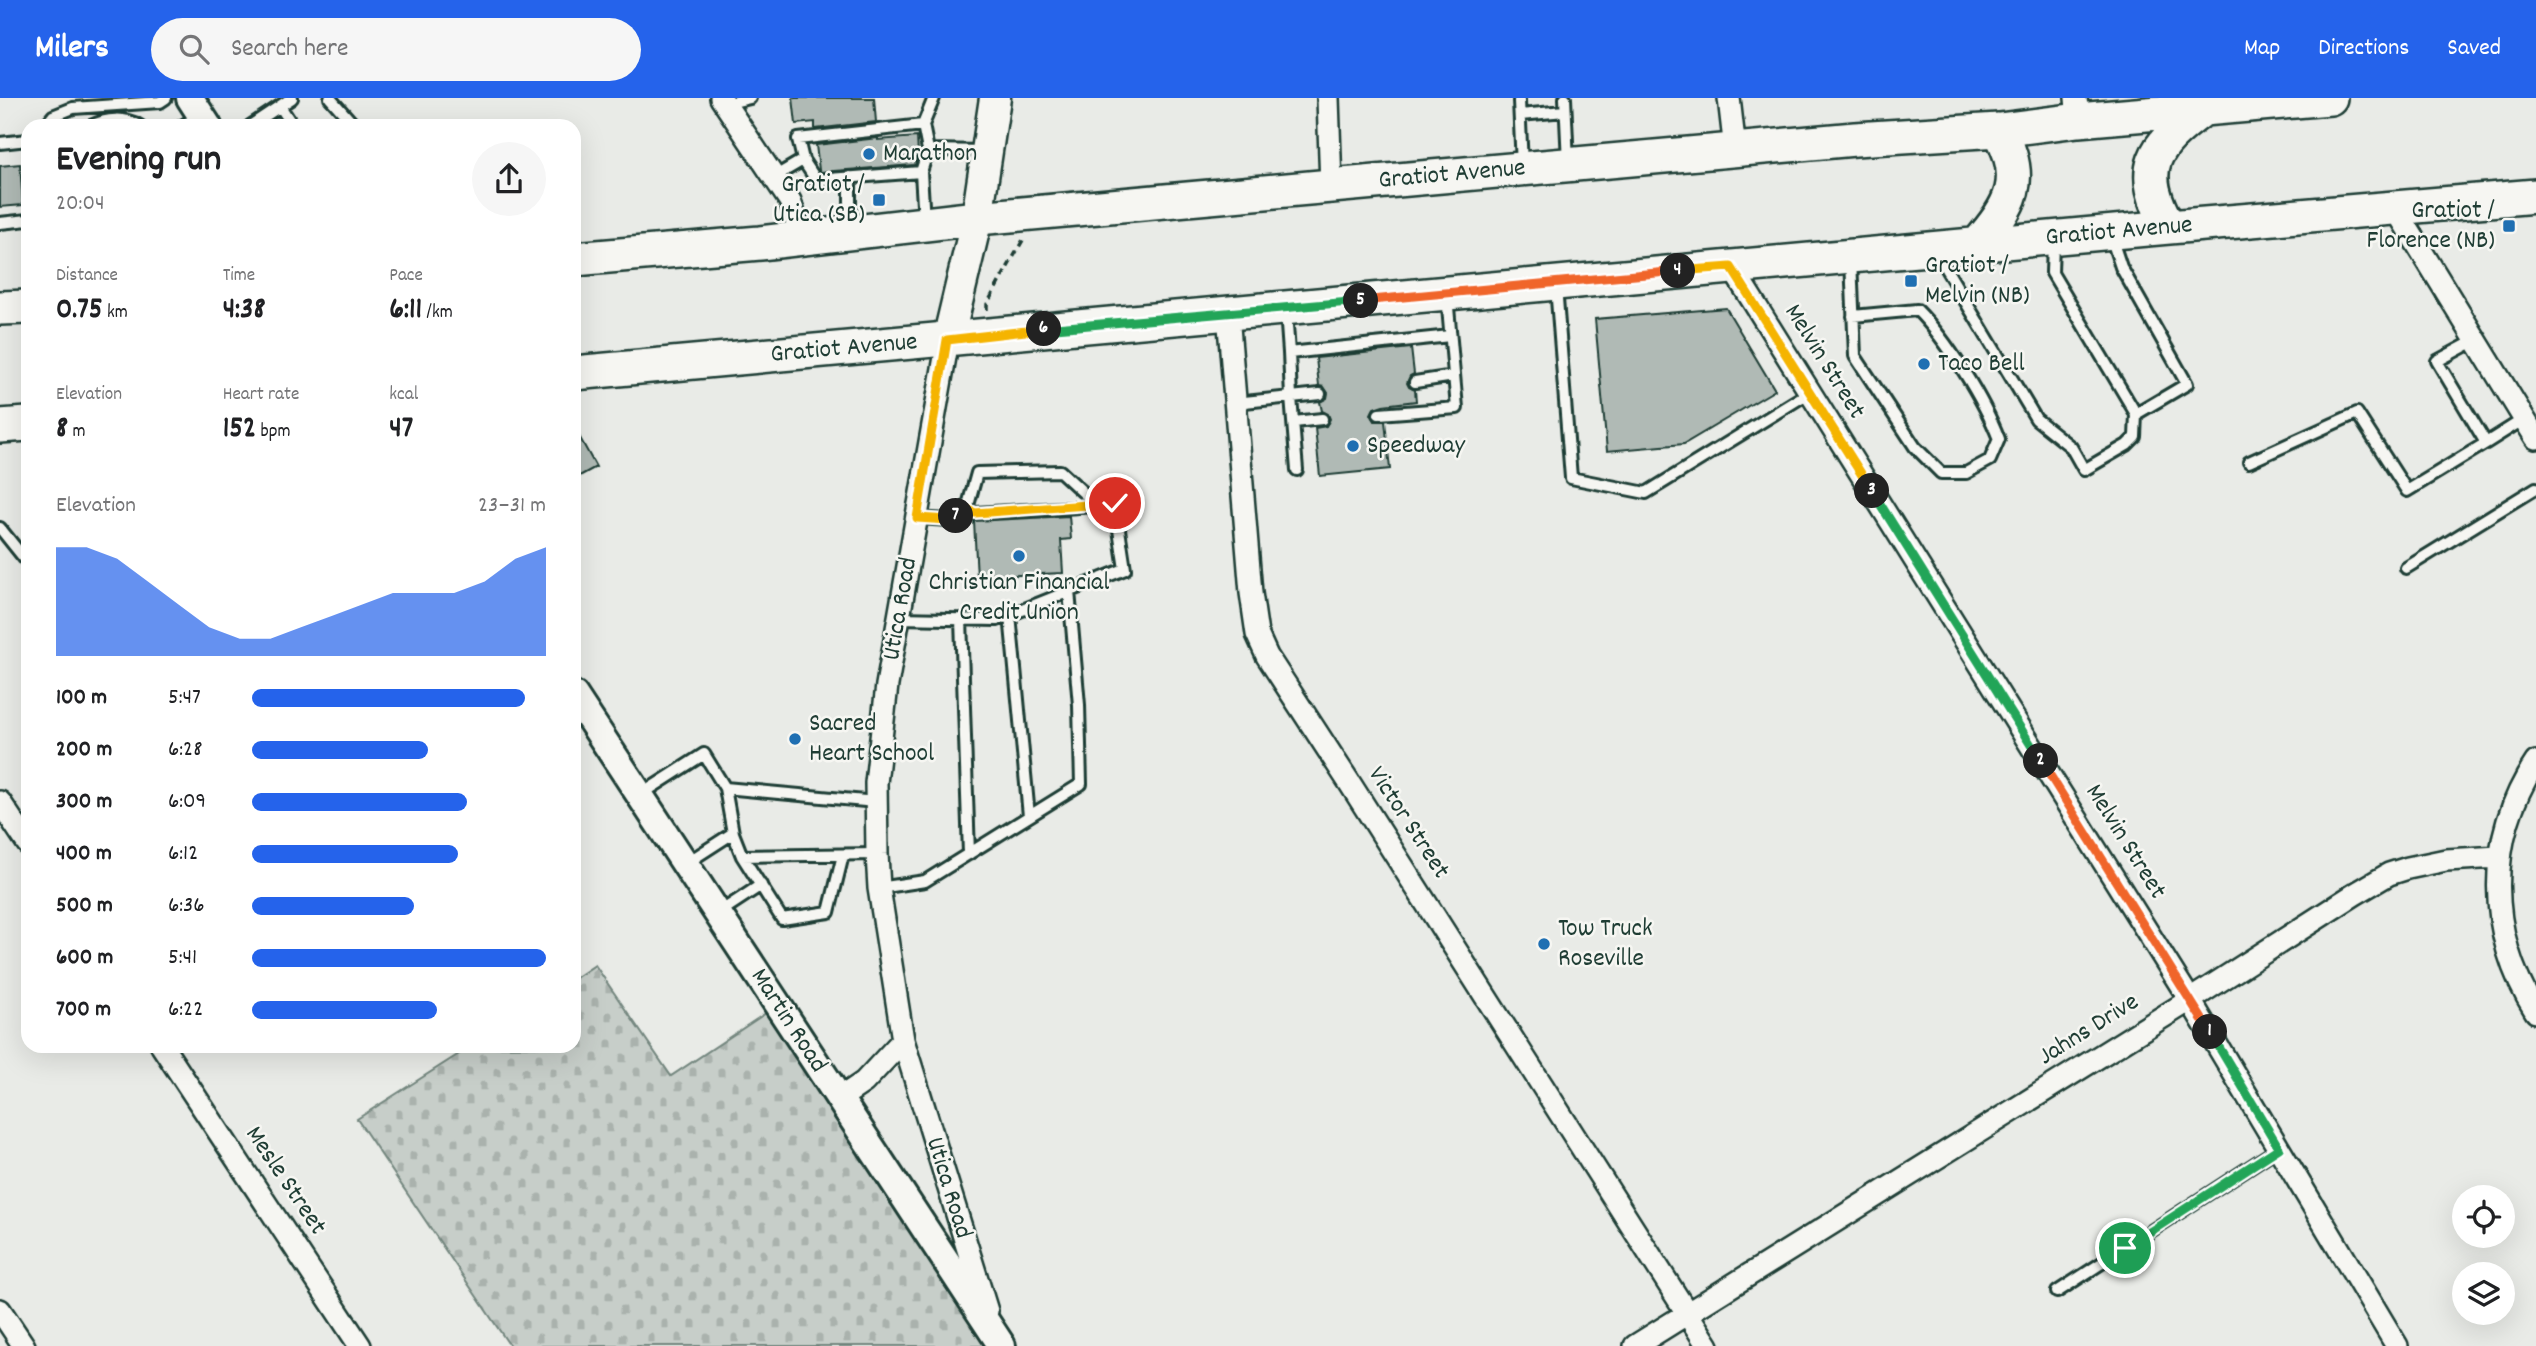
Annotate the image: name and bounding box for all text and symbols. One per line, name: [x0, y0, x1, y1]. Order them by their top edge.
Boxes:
search box: [151, 18, 641, 81]
text: Milers: [35, 26, 109, 73]
icon: search: [175, 30, 213, 68]
text: Search here: [231, 31, 348, 68]
text: Map: [2244, 32, 2280, 66]
text: Directions: [2318, 32, 2409, 66]
text: Saved: [2447, 32, 2501, 66]
text: Evening run: [56, 134, 221, 189]
place label: Marathon: [883, 136, 977, 173]
button: share: [472, 142, 546, 216]
marker: Marathon: [861, 146, 877, 162]
street label: Gratiot Avenue: [1377, 150, 1527, 200]
place label: Gratiot / Utica (SB): [773, 167, 865, 234]
text: 20:04: [56, 188, 104, 221]
marker: Gratiot / Utica (SB): [871, 192, 887, 208]
place label: Gratiot / Florence (NB): [2367, 193, 2495, 260]
street label: Gratiot Avenue: [2044, 207, 2194, 257]
marker: Gratiot / Florence (NB): [2501, 218, 2517, 234]
place label: Gratiot / Melvin (NB): [1925, 248, 2030, 315]
pin: 4: [1660, 254, 1696, 288]
text: 4: [1674, 257, 1681, 284]
text: Distance: [56, 263, 118, 290]
text: Time: [223, 263, 255, 290]
text: Pace: [389, 263, 423, 290]
marker: Gratiot / Melvin (NB): [1903, 273, 1919, 289]
pin: 5: [1344, 284, 1378, 318]
text: 5: [1356, 287, 1365, 314]
text: 0.75: [56, 290, 103, 333]
text: 4:38: [223, 290, 265, 333]
text: 6:11: [389, 290, 422, 333]
street label: Melvin Street: [1774, 297, 1874, 427]
text: km: [103, 300, 128, 327]
text: /km: [422, 300, 453, 327]
pin: 6: [1026, 312, 1062, 346]
text: 6: [1039, 315, 1048, 342]
street label: Gratiot Avenue: [769, 324, 919, 374]
place label: Taco Bell: [1938, 346, 2025, 383]
marker: Taco Bell: [1916, 356, 1932, 372]
text: Elevation: [56, 382, 122, 409]
text: Heart rate: [223, 382, 299, 409]
text: kcal: [389, 382, 418, 409]
text: 8: [56, 409, 68, 452]
text: 152: [223, 409, 256, 452]
text: 47: [389, 409, 413, 452]
text: m: [68, 419, 85, 446]
text: bpm: [256, 419, 291, 446]
place label: Speedway: [1367, 428, 1465, 465]
marker: Speedway: [1345, 438, 1361, 454]
pin: [1085, 473, 1145, 533]
pin: 3: [1854, 474, 1890, 508]
text: 3: [1867, 477, 1876, 504]
icon: check: [1096, 484, 1134, 522]
text: Elevation: [56, 490, 136, 523]
text: 23–31 m: [478, 490, 546, 523]
pin: 7: [939, 498, 974, 534]
text: 7: [952, 502, 959, 529]
marker: Christian Financial Credit Union: [1011, 548, 1027, 564]
street label: Utica Road: [874, 555, 928, 663]
place label: Christian Financial Credit Union: [929, 565, 1109, 632]
text: 100 m: [56, 682, 107, 715]
text: 5:47: [168, 682, 201, 715]
place label: Sacred Heart School: [809, 706, 934, 773]
marker: Sacred Heart School: [787, 731, 803, 747]
text: 200 m: [56, 734, 112, 767]
text: 6:28: [168, 734, 202, 767]
pin: 2: [2024, 744, 2058, 778]
text: 2: [2036, 747, 2045, 774]
street label: Victor Street: [1358, 759, 1458, 887]
street label: Melvin Street: [2075, 777, 2175, 907]
text: 300 m: [56, 786, 112, 819]
text: 6:09: [168, 786, 206, 819]
text: 400 m: [56, 838, 112, 871]
text: 6:12: [168, 838, 198, 871]
text: 500 m: [56, 890, 113, 923]
text: 6:36: [168, 890, 205, 923]
place label: Tow Truck Roseville: [1558, 911, 1653, 978]
marker: Tow Truck Roseville: [1536, 936, 1552, 952]
text: 600 m: [56, 942, 113, 975]
text: 5:41: [168, 942, 197, 975]
street label: Martin Road: [740, 961, 836, 1081]
street label: Jahns Drive: [2031, 984, 2147, 1076]
text: 700 m: [56, 994, 111, 1027]
text: 6:22: [168, 994, 203, 1027]
pin: 1: [2192, 1014, 2228, 1049]
text: 1: [2207, 1018, 2212, 1045]
street label: Mesle Street: [235, 1119, 335, 1243]
street label: Utica Road: [915, 1133, 981, 1243]
map controls: [2452, 1185, 2515, 1325]
button: locate: [2452, 1185, 2515, 1248]
pin: [2095, 1218, 2155, 1278]
icon: arrive: [2106, 1229, 2144, 1267]
button: layers: [2452, 1262, 2515, 1325]

